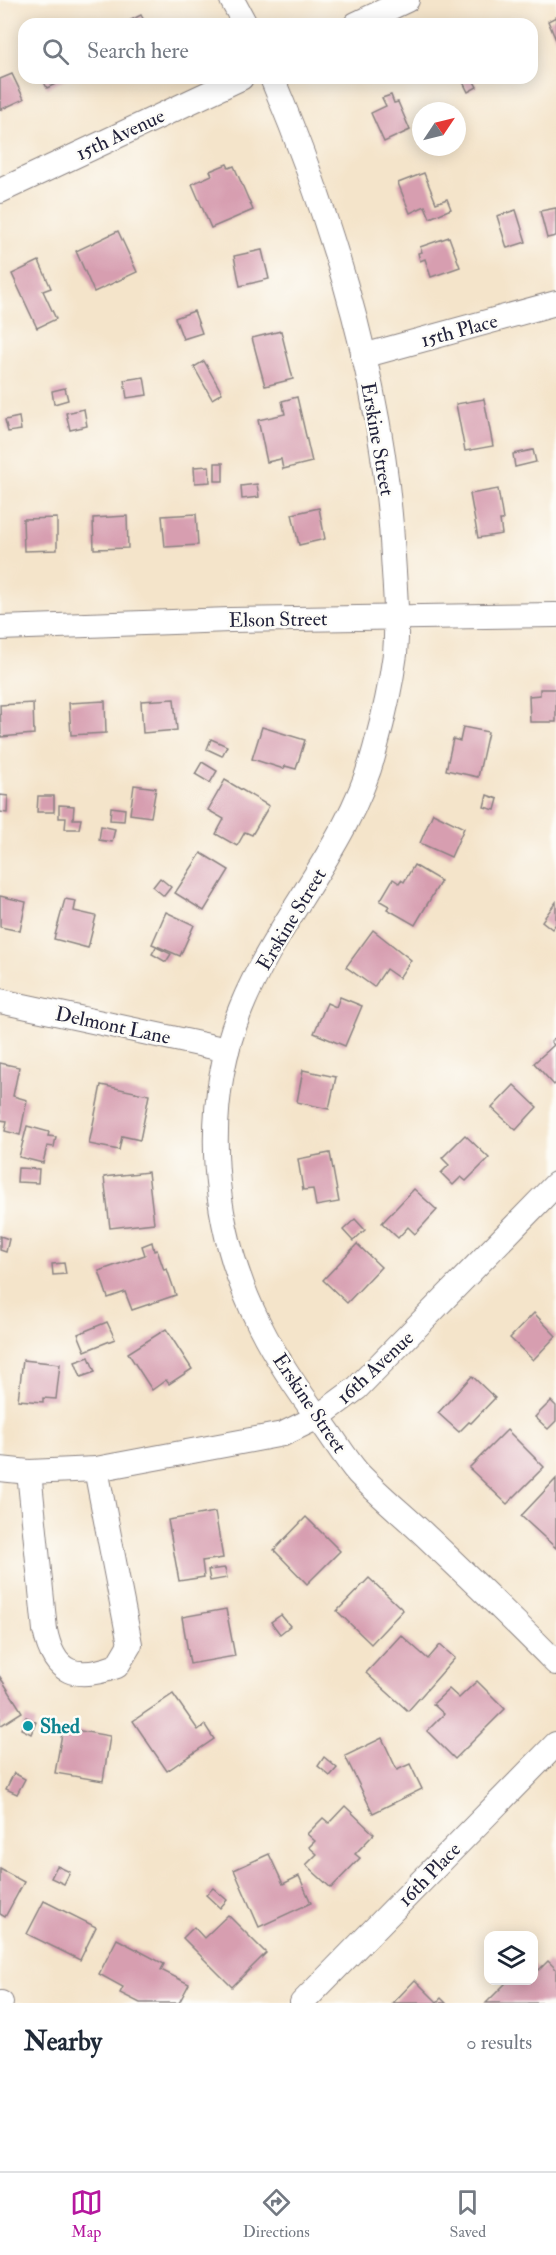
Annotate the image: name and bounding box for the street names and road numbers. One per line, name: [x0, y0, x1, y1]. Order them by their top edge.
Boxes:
street label: 15th Avenue: [72, 103, 169, 166]
street label: 15th Place: [418, 308, 500, 353]
street label: Erskine Street: [355, 380, 400, 498]
street label: Elson Street: [228, 606, 328, 633]
street label: Erskine Street: [251, 863, 332, 975]
street label: Delmont Lane: [53, 1001, 173, 1050]
street label: 16th Avenue: [332, 1325, 419, 1409]
street label: Erskine Street: [267, 1349, 352, 1458]
street label: 16th Place: [393, 1837, 466, 1912]

